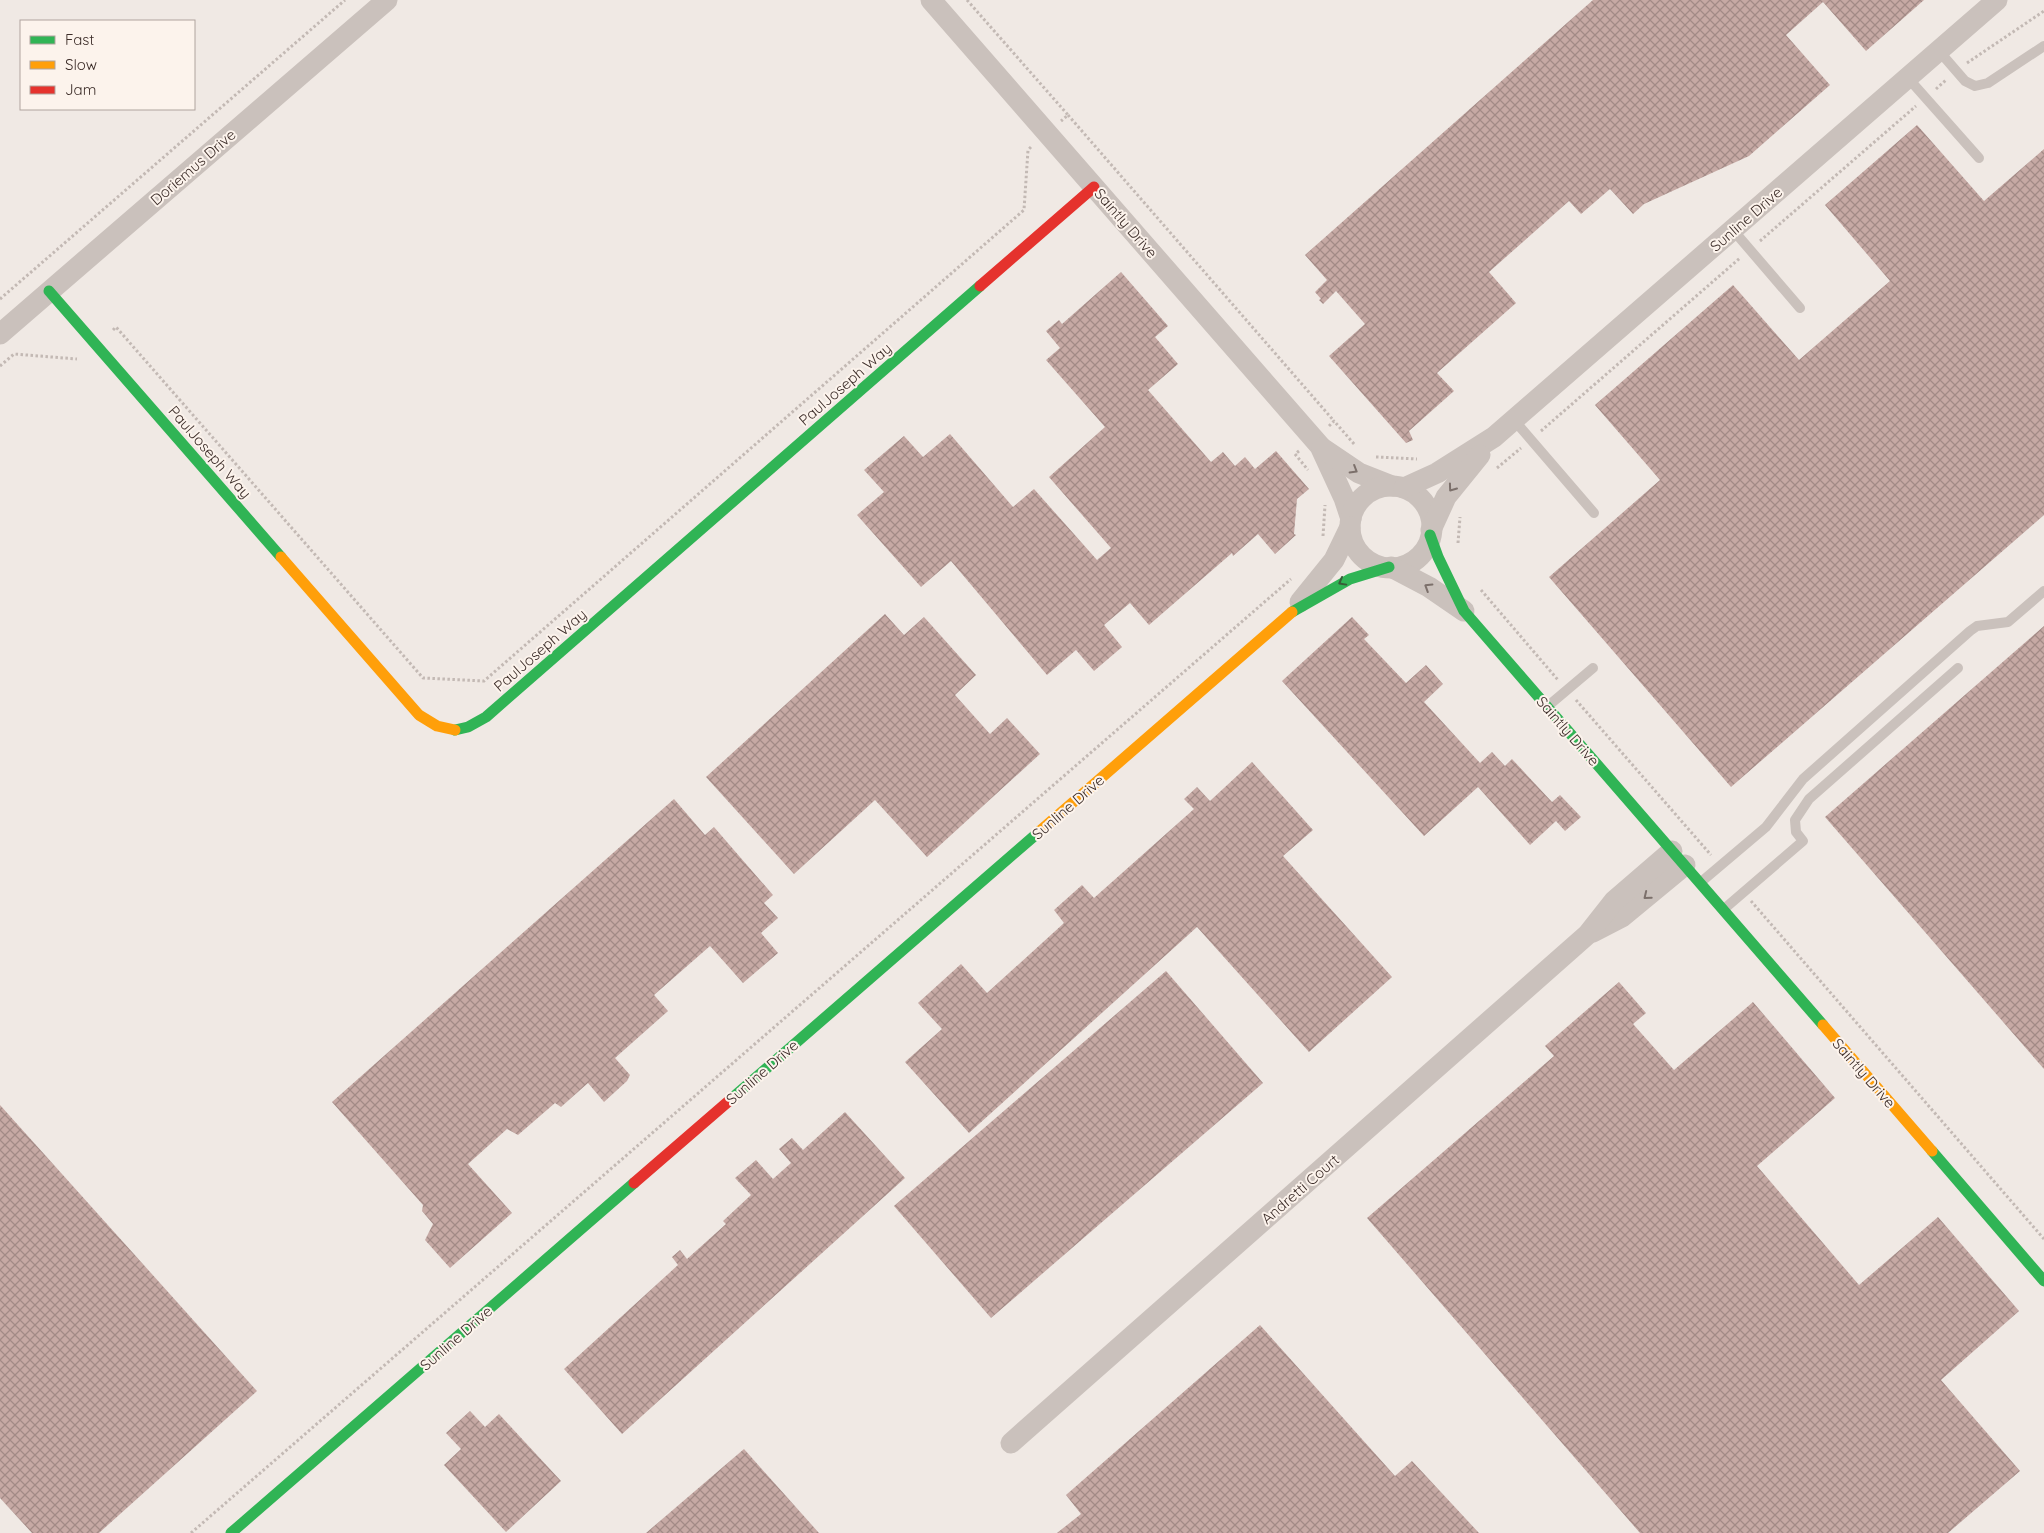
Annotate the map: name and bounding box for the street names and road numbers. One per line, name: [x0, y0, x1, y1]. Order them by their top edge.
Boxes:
street label: Doriemus Drive: [146, 125, 240, 209]
street label: Sunline Drive: [1706, 182, 1786, 256]
street label: Saintly Drive: [1090, 184, 1162, 262]
street label: PaulJoseph Way: [795, 339, 895, 429]
street label: PaulJoseph Way: [165, 402, 255, 502]
street label: PaulJoseph Way: [490, 605, 590, 695]
street label: Saintly Drive: [1532, 692, 1604, 770]
street label: Sunline Drive: [1028, 770, 1108, 844]
street label: Saintly Drive: [1828, 1034, 1900, 1112]
street label: Sunline Drive: [722, 1035, 802, 1109]
street label: Andretti Court: [1257, 1150, 1343, 1228]
street label: Sunline Drive: [416, 1301, 496, 1375]

